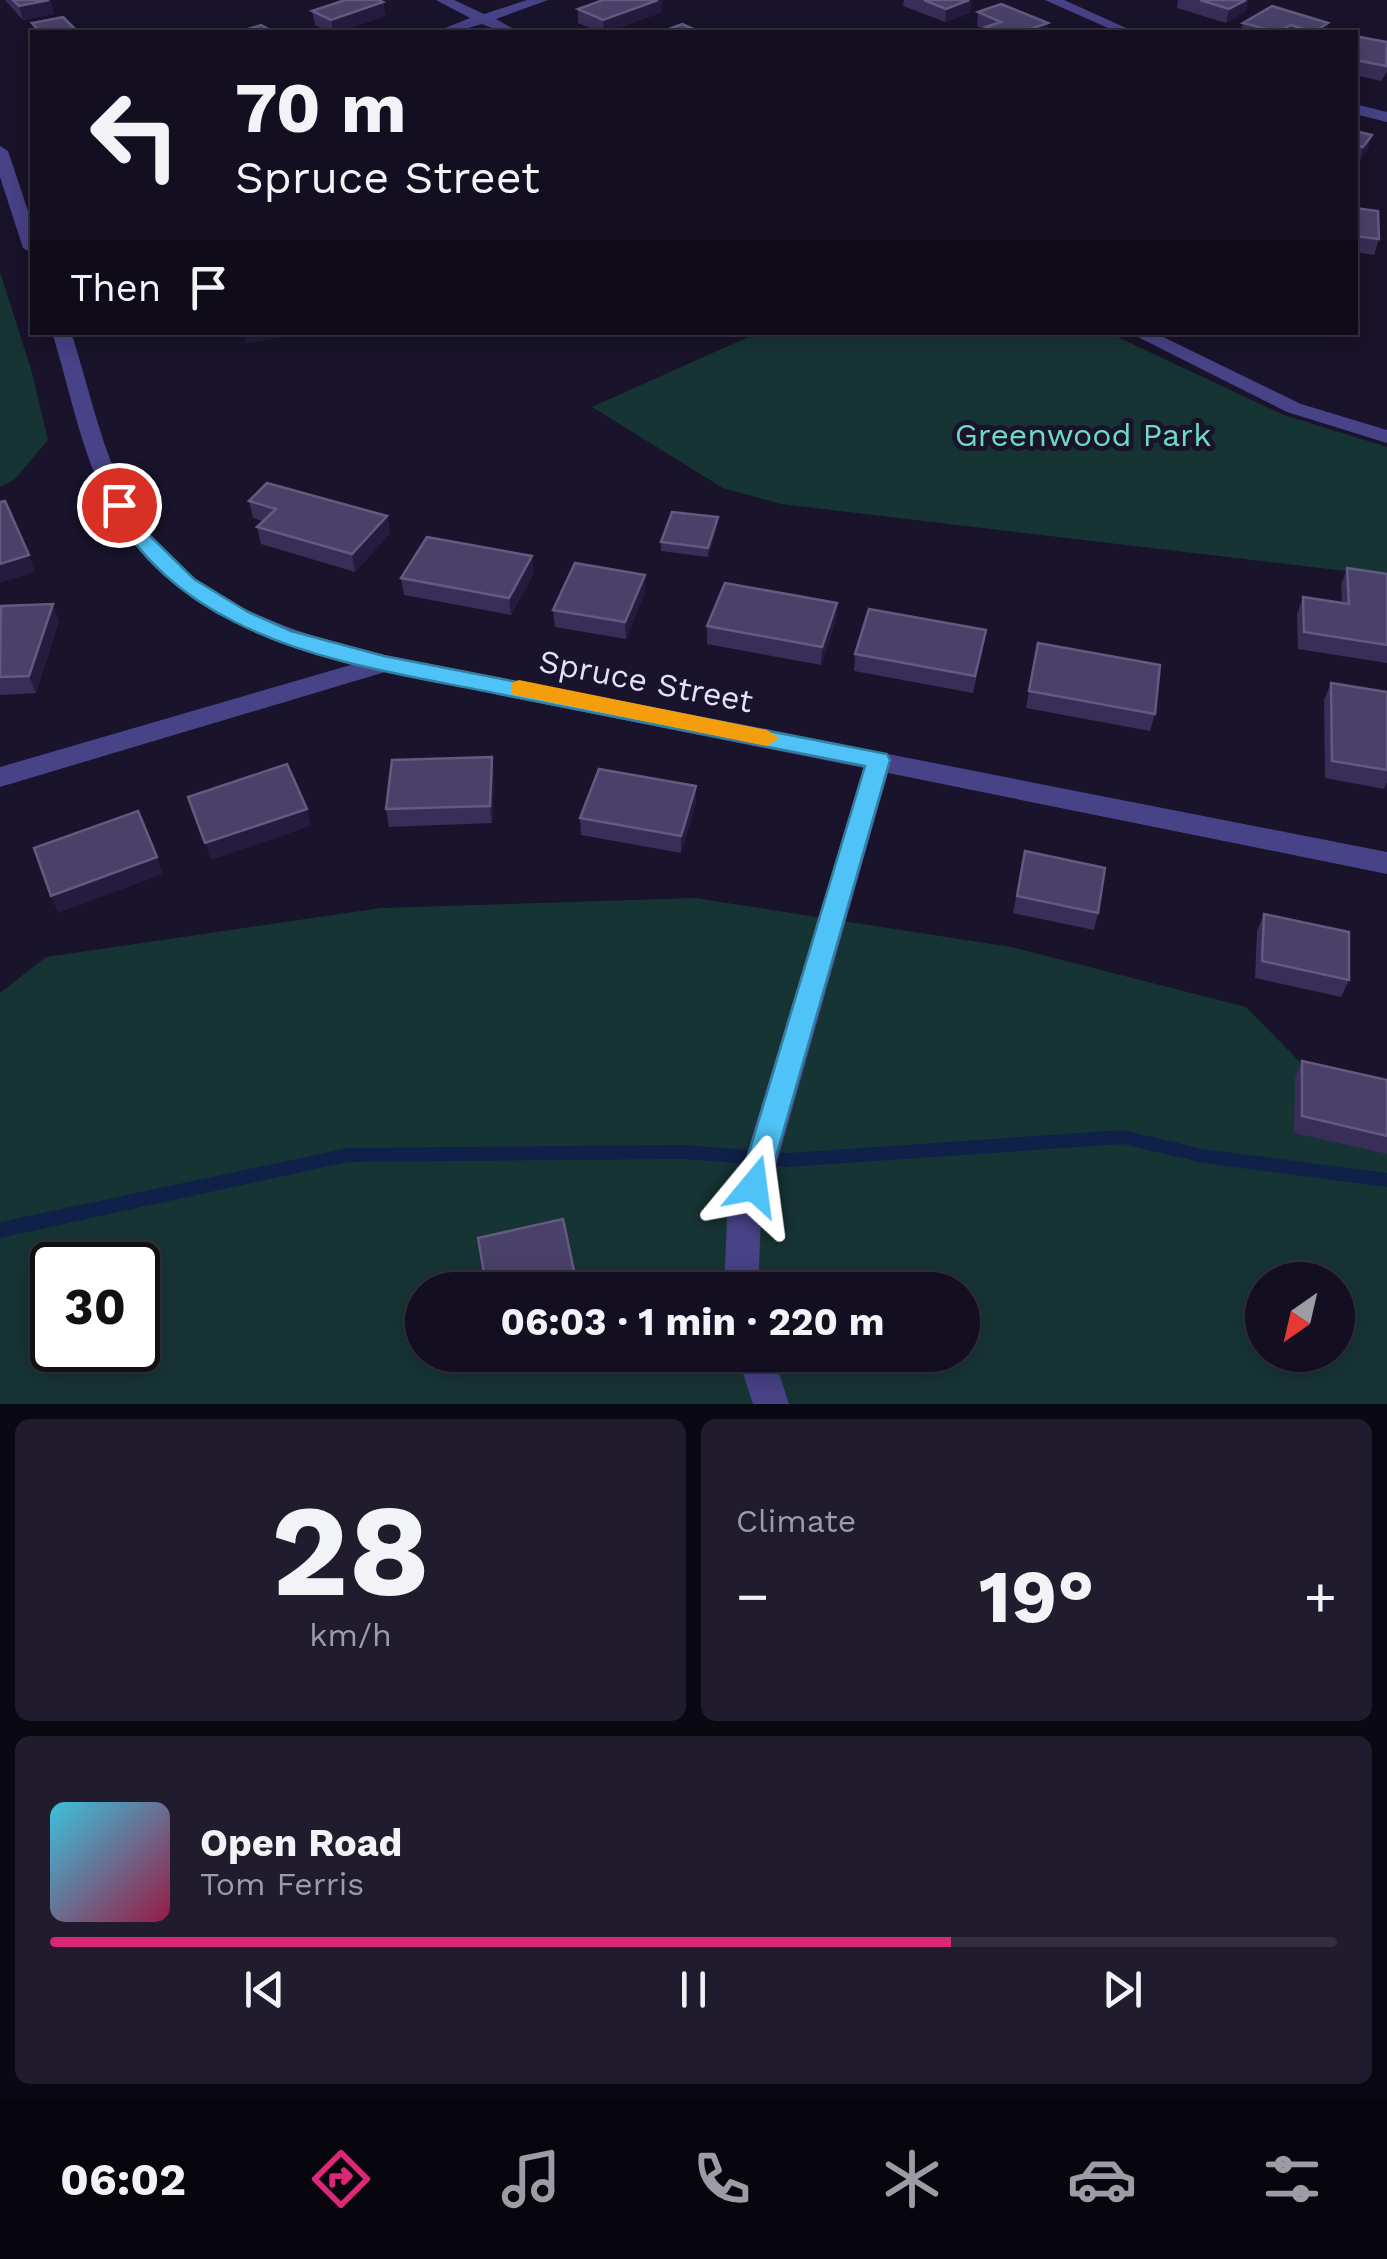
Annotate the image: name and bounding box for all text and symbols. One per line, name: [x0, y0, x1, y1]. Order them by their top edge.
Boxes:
text: 70 m: [235, 67, 407, 149]
icon: left: [70, 70, 200, 200]
text: Spruce Street: [235, 151, 540, 204]
icon: arrive: [181, 260, 236, 315]
text: Then: [70, 266, 161, 310]
park label: Greenwood Park: [955, 416, 1211, 454]
pin: [77, 463, 162, 548]
icon: arrive: [92, 478, 147, 533]
street label: Spruce Street: [536, 642, 756, 720]
position arrow: [702, 1134, 806, 1238]
speed limit sign: 30: [30, 1242, 160, 1372]
north arrow: [1245, 1262, 1355, 1372]
map controls: [1245, 1262, 1355, 1372]
text: 06:03 · 1 min · 220 m: [500, 1300, 885, 1344]
text: 28: [271, 1474, 430, 1627]
text: Climate: [736, 1502, 856, 1540]
text: 19°: [979, 1552, 1094, 1640]
text: −: [736, 1564, 769, 1628]
text: +: [1304, 1564, 1337, 1628]
text: km/h: [309, 1616, 392, 1654]
text: Open Road: [200, 1821, 402, 1865]
text: Tom Ferris: [200, 1865, 364, 1903]
icon: previous: [237, 1962, 292, 2017]
icon: pause: [666, 1962, 721, 2017]
icon: next: [1095, 1962, 1150, 2017]
icon: directions: [306, 2144, 376, 2214]
icon: music: [496, 2144, 566, 2214]
icon: phone: [687, 2144, 757, 2214]
icon: climate: [877, 2144, 947, 2214]
icon: car: [1067, 2144, 1137, 2214]
icon: filters: [1257, 2144, 1327, 2214]
text: 06:02: [60, 2153, 186, 2206]

